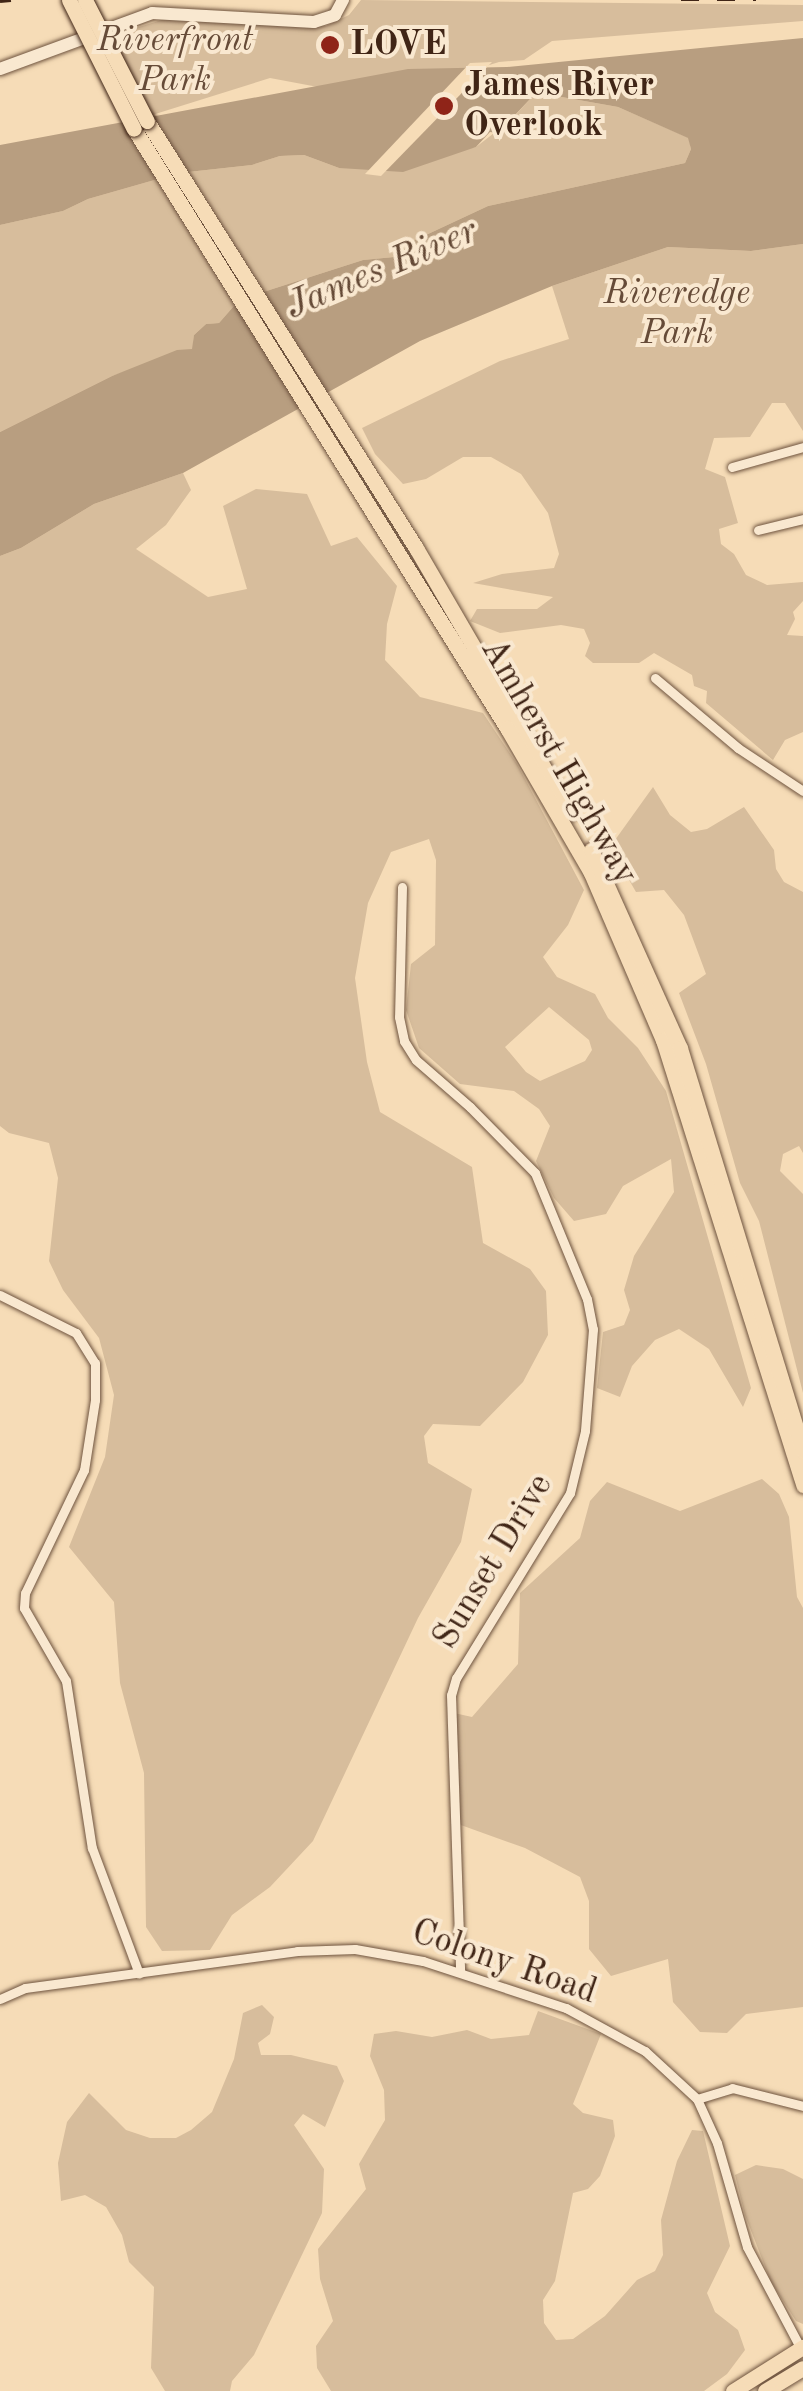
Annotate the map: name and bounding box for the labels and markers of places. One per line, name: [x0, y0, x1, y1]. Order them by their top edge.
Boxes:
place label: LOVE: [350, 24, 447, 66]
marker: LOVE: [319, 34, 341, 56]
place label: James River Overlook: [464, 65, 654, 147]
marker: James River Overlook: [433, 95, 455, 117]

